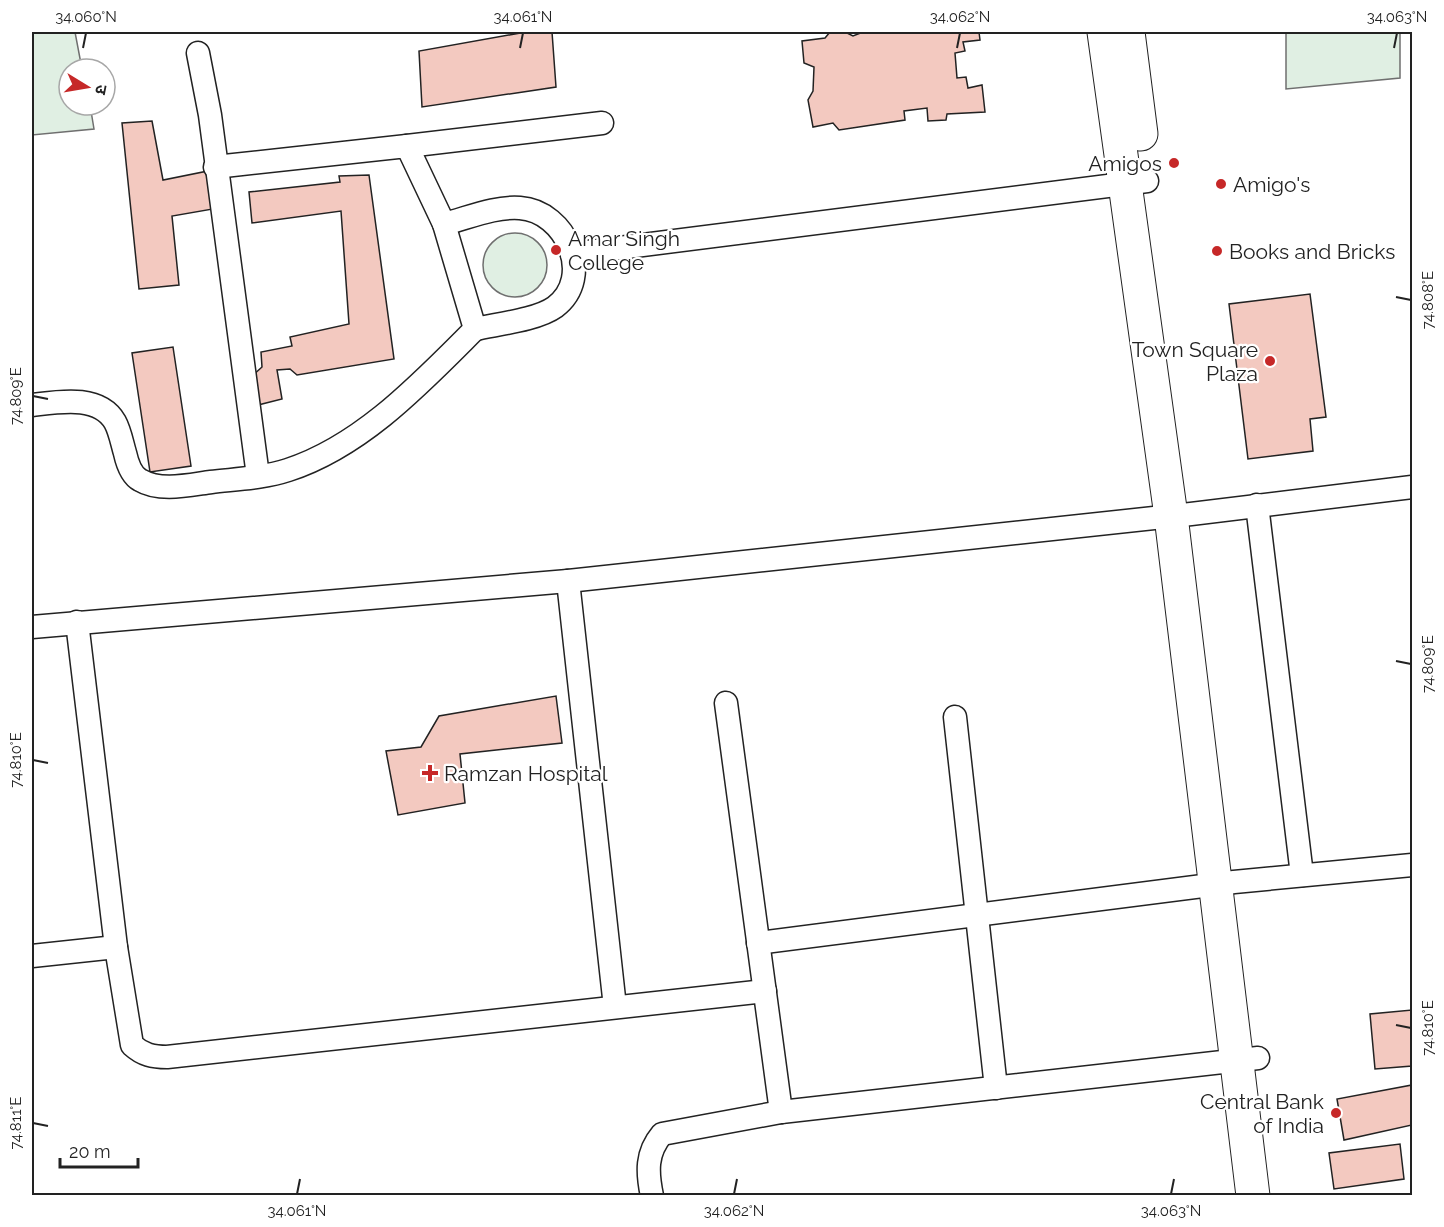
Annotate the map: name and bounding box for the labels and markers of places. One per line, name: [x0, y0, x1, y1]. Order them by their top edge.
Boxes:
place label: Amigos: [1088, 151, 1162, 176]
marker: Amigos: [1167, 156, 1181, 170]
place label: Amigo's: [1233, 172, 1310, 197]
marker: Amigo's: [1214, 177, 1228, 191]
place label: Amar Singh College: [568, 226, 680, 275]
place label: Books and Bricks: [1229, 239, 1395, 264]
marker: Amar Singh College: [549, 243, 563, 257]
marker: Books and Bricks: [1210, 244, 1224, 258]
place label: Town Square Plaza: [1132, 337, 1258, 386]
marker: Town Square Plaza: [1263, 354, 1277, 368]
place label: Ramzan Hospital: [444, 761, 608, 786]
marker: Ramzan Hospital: [421, 764, 439, 782]
place label: Central Bank of India: [1200, 1089, 1324, 1138]
marker: Central Bank of India: [1329, 1106, 1343, 1120]

